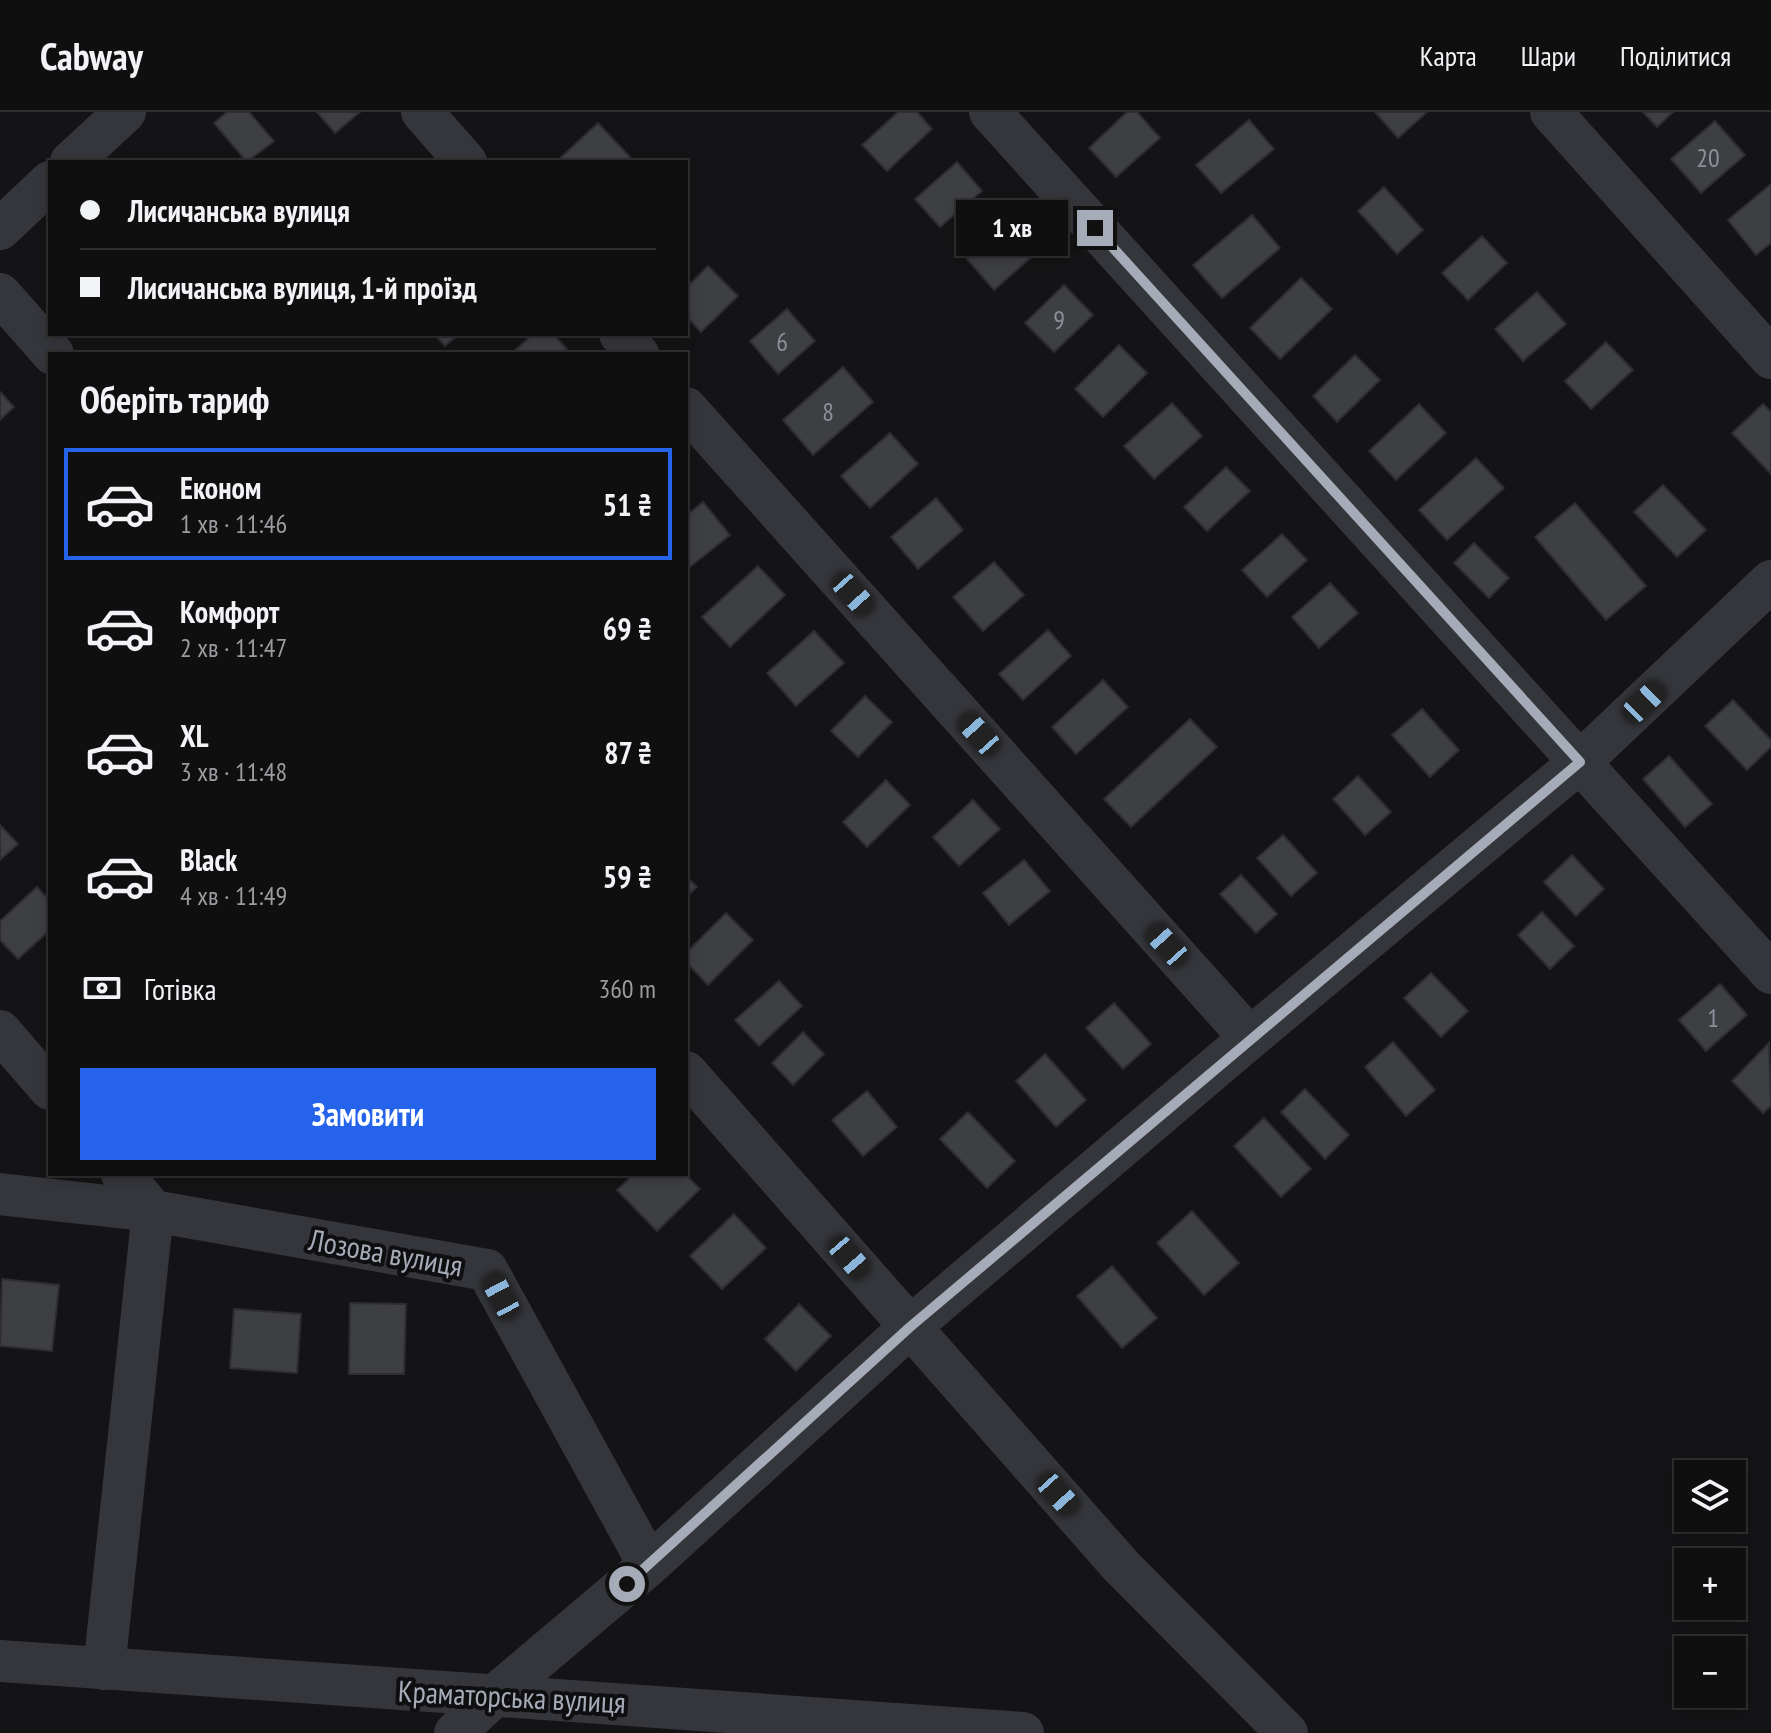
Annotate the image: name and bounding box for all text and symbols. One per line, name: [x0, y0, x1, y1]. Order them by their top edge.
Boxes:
text: Cabway: [40, 31, 143, 80]
text: Карта: [1420, 37, 1477, 74]
text: Шари: [1521, 37, 1576, 74]
text: Поділитися: [1620, 37, 1731, 74]
house number: 20: [1696, 141, 1720, 174]
text: Лисичанська вулиця: [128, 191, 350, 230]
callout: 1 хв: [955, 200, 1067, 256]
route end: [1077, 210, 1113, 246]
text: 1 хв: [992, 211, 1032, 244]
text: Лисичанська вулиця, 1-й проїзд: [128, 268, 477, 307]
house number: 9: [1053, 303, 1065, 336]
house number: 6: [776, 325, 788, 358]
text: Оберіть тариф: [80, 376, 269, 423]
house number: 8: [822, 395, 834, 428]
icon: car: [84, 468, 156, 540]
text: Економ: [180, 468, 262, 507]
text: 51 ₴: [603, 485, 652, 524]
text: 1 хв · 11:46: [180, 507, 287, 540]
car: [828, 568, 878, 620]
icon: car: [84, 592, 156, 664]
text: Комфорт: [180, 592, 279, 631]
text: 69 ₴: [603, 609, 652, 648]
text: 2 хв · 11:47: [180, 631, 287, 664]
car: [1618, 677, 1670, 727]
car: [954, 708, 1004, 760]
icon: car: [84, 716, 156, 788]
text: XL: [180, 716, 209, 755]
text: 87 ₴: [604, 733, 652, 772]
text: 3 хв · 11:48: [180, 755, 287, 788]
icon: car: [84, 840, 156, 912]
text: Black: [180, 840, 237, 879]
text: 59 ₴: [603, 857, 652, 896]
text: 4 хв · 11:49: [180, 879, 287, 912]
car: [1142, 919, 1192, 971]
icon: cash: [80, 966, 124, 1010]
text: Готівка: [144, 969, 216, 1008]
text: 360 m: [598, 972, 656, 1005]
house number: 1: [1707, 1001, 1719, 1034]
button: Замовити: [80, 1068, 656, 1160]
street label: Лозова вулиця: [305, 1219, 466, 1285]
car: [824, 1231, 874, 1283]
car: [479, 1269, 523, 1323]
map controls: [1674, 1460, 1746, 1708]
button: layers: [1674, 1460, 1746, 1532]
car: [1033, 1468, 1083, 1520]
button: +: [1674, 1548, 1746, 1620]
route start: [609, 1566, 645, 1602]
button: −: [1674, 1636, 1746, 1708]
street label: Краматорська вулиця: [397, 1671, 627, 1721]

